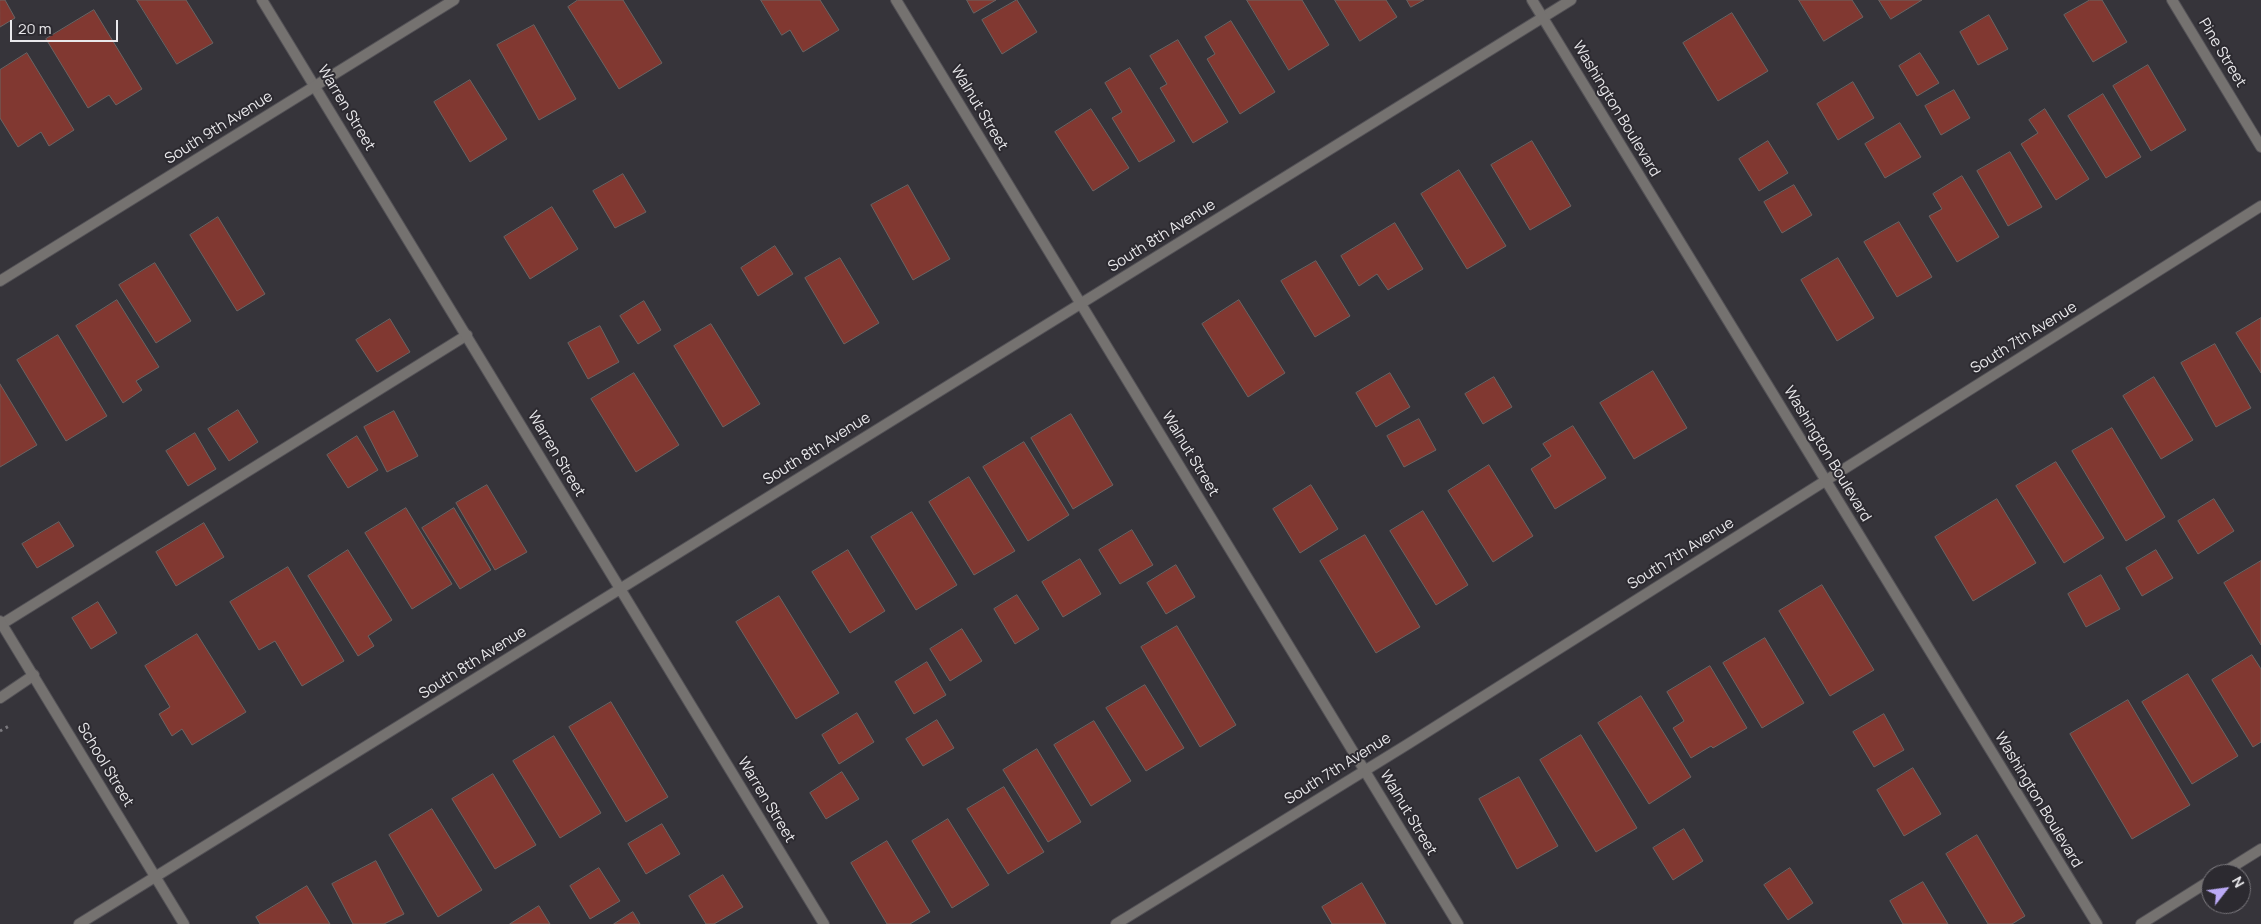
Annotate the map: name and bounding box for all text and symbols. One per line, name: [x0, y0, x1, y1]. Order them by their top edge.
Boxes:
scale bar: [12, 10, 120, 42]
street label: Pine Street: [2194, 15, 2250, 91]
text: 20 m: [18, 18, 51, 39]
street label: Washington Boulevard: [1568, 38, 1664, 180]
street label: Warren Street: [313, 62, 379, 154]
street label: Walnut Street: [947, 62, 1011, 154]
street label: South 9th Avenue: [162, 88, 276, 168]
street label: South 8th Avenue: [1105, 196, 1219, 276]
street label: South 7th Avenue: [1968, 298, 2080, 378]
street label: Washington Boulevard: [1779, 383, 1875, 525]
street label: Warren Street: [523, 408, 589, 500]
street label: Walnut Street: [1158, 408, 1222, 500]
street label: South 8th Avenue: [760, 409, 874, 489]
street label: South 7th Avenue: [1625, 514, 1737, 594]
street label: South 8th Avenue: [416, 623, 530, 703]
street label: School Street: [73, 720, 137, 810]
street label: South 7th Avenue: [1282, 729, 1394, 809]
street label: Washington Boulevard: [1990, 729, 2086, 871]
street label: Warren Street: [733, 754, 799, 846]
street label: Walnut Street: [1376, 767, 1440, 859]
north arrow: [2201, 864, 2251, 914]
text: N: [2228, 873, 2249, 891]

